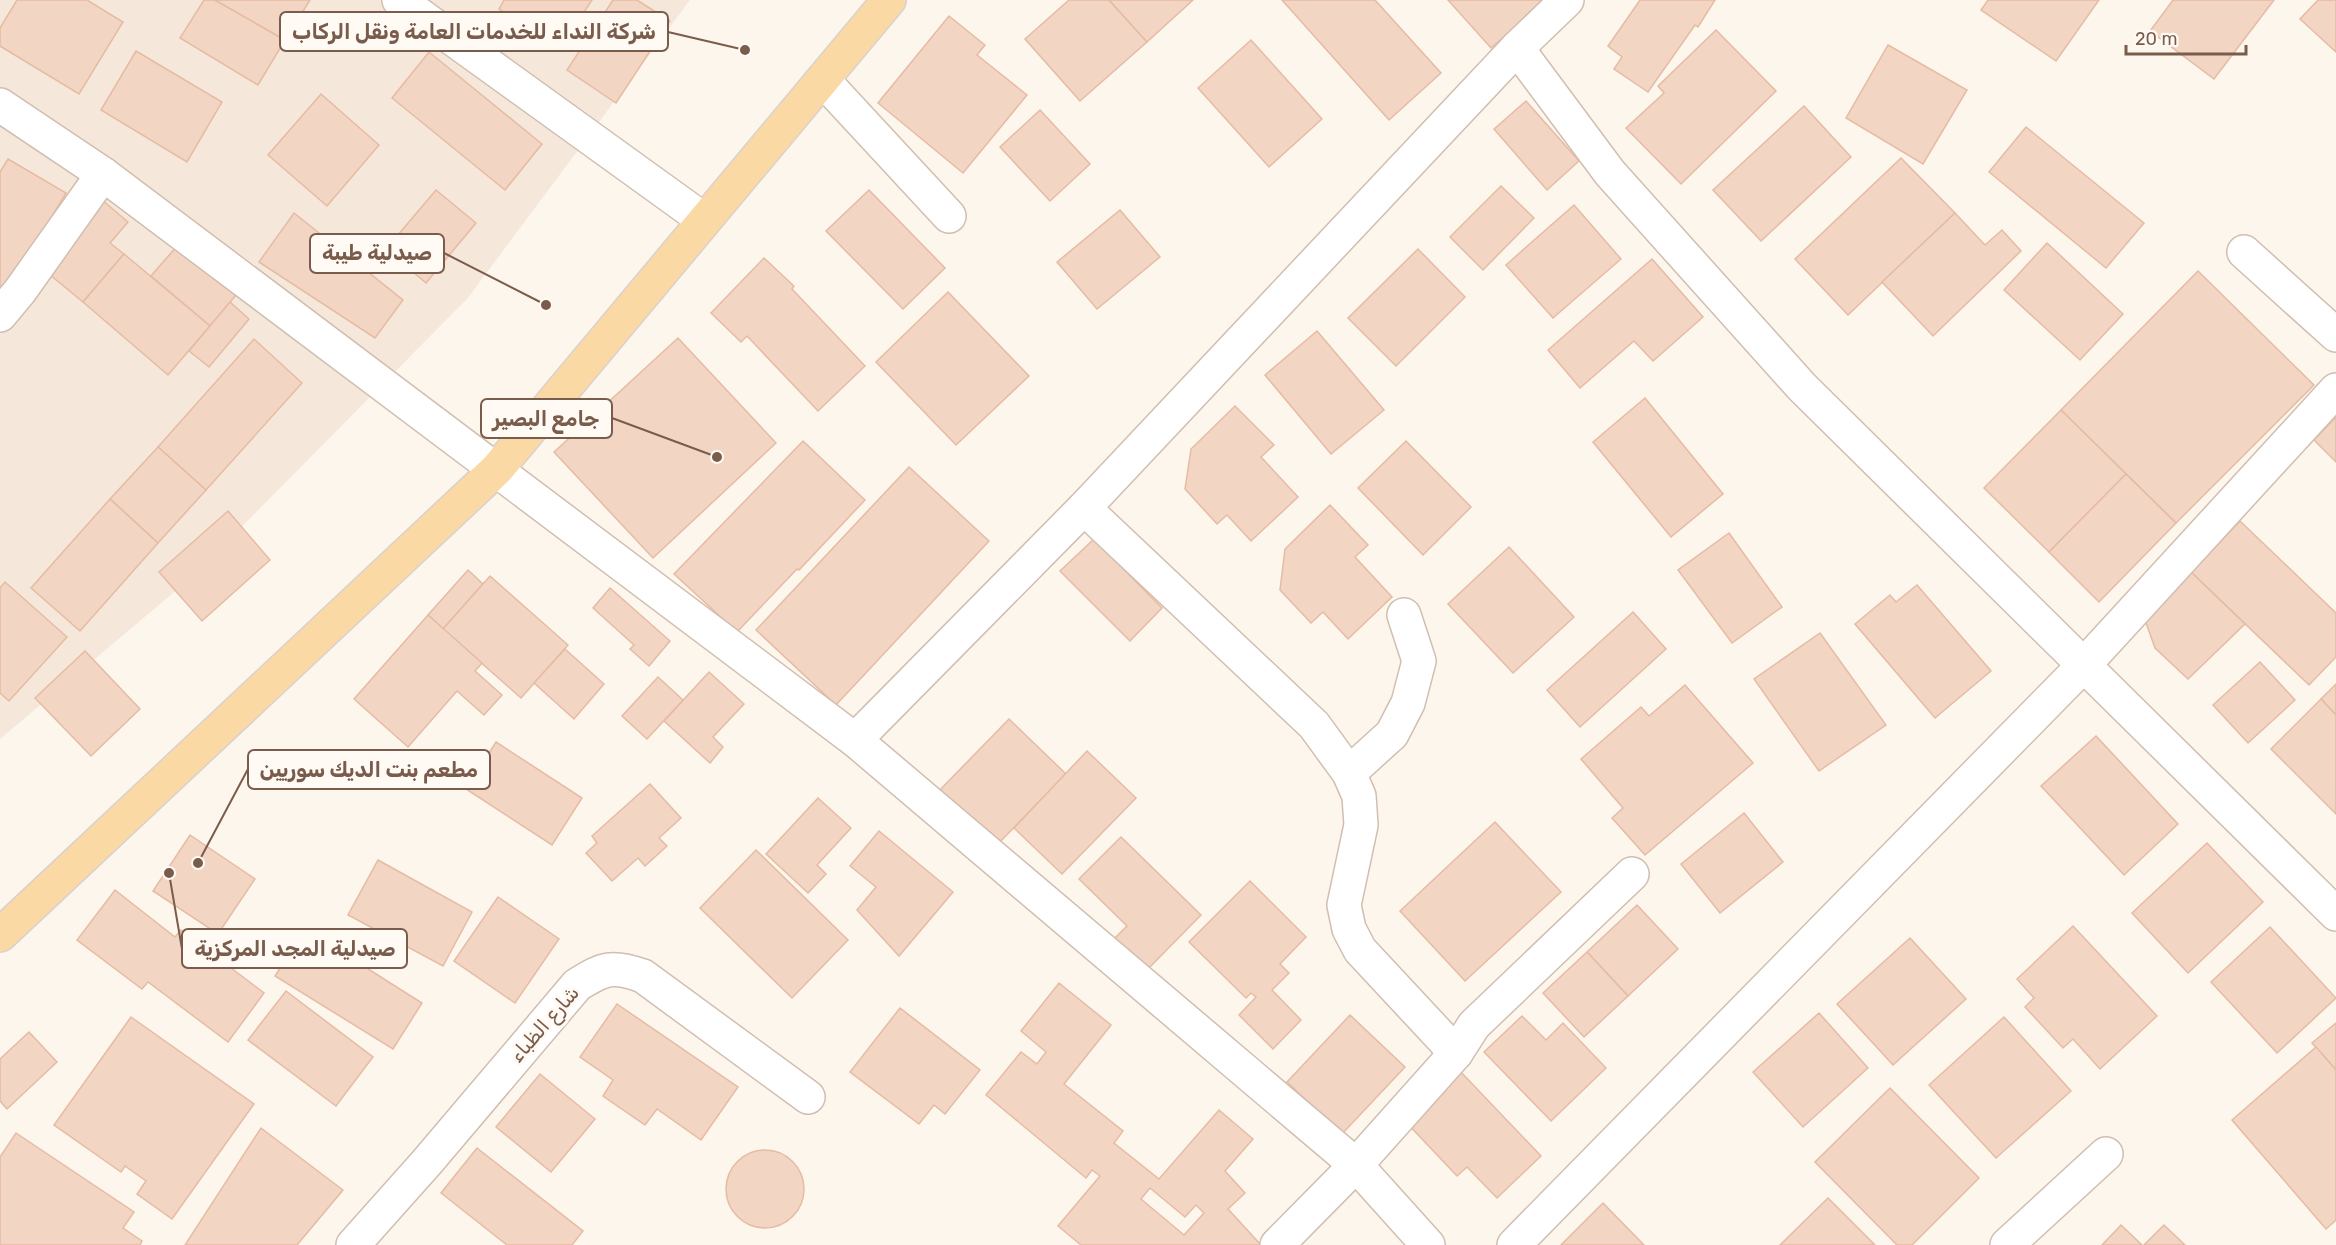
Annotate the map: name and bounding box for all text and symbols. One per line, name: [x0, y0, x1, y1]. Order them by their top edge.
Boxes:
callout: شركة النداء للخدمات العامة ونقل الركاب: [280, 12, 668, 51]
scale bar: [2126, 18, 2246, 56]
text: شركة النداء للخدمات العامة ونقل الركاب: [292, 19, 656, 45]
text: 20 m: [2135, 28, 2177, 50]
callout: صيدلية طيبة: [310, 234, 444, 273]
text: صيدلية طيبة: [322, 240, 432, 265]
callout: جامع البصير: [481, 399, 612, 438]
text: جامع البصير: [491, 406, 600, 434]
callout: مطعم بنت الديك سوريين: [248, 750, 490, 789]
text: مطعم بنت الديك سوريين: [260, 757, 478, 784]
callout: صيدلية المجد المركزية: [182, 929, 407, 968]
text: صيدلية المجد المركزية: [195, 936, 395, 962]
street label: شارع الظباء: [504, 981, 585, 1069]

